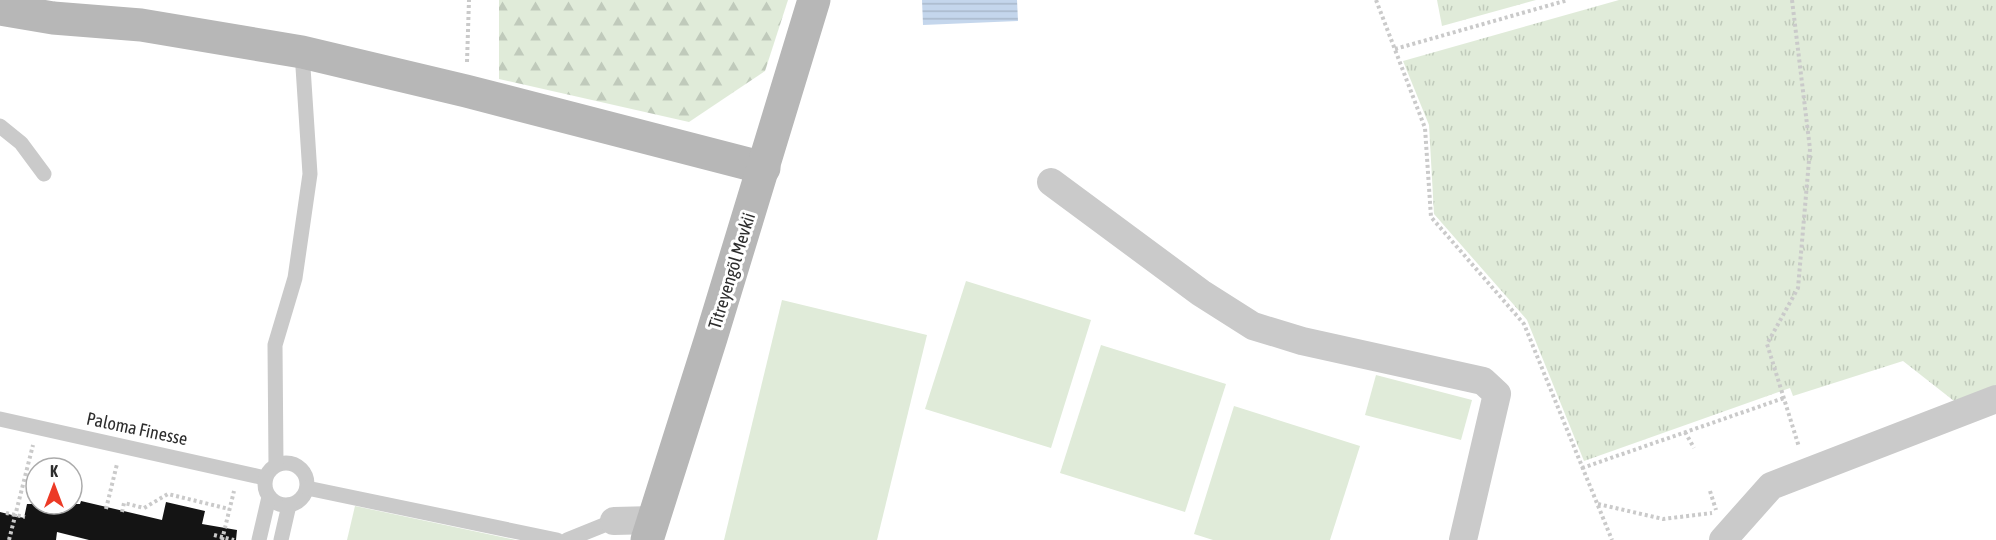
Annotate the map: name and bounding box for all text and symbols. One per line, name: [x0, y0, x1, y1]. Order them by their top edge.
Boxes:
street label: Titreyengöl Mevkii: [704, 210, 759, 332]
street label: Paloma Finesse: [85, 408, 190, 449]
north arrow: [24, 456, 84, 516]
text: K: [50, 462, 58, 480]

